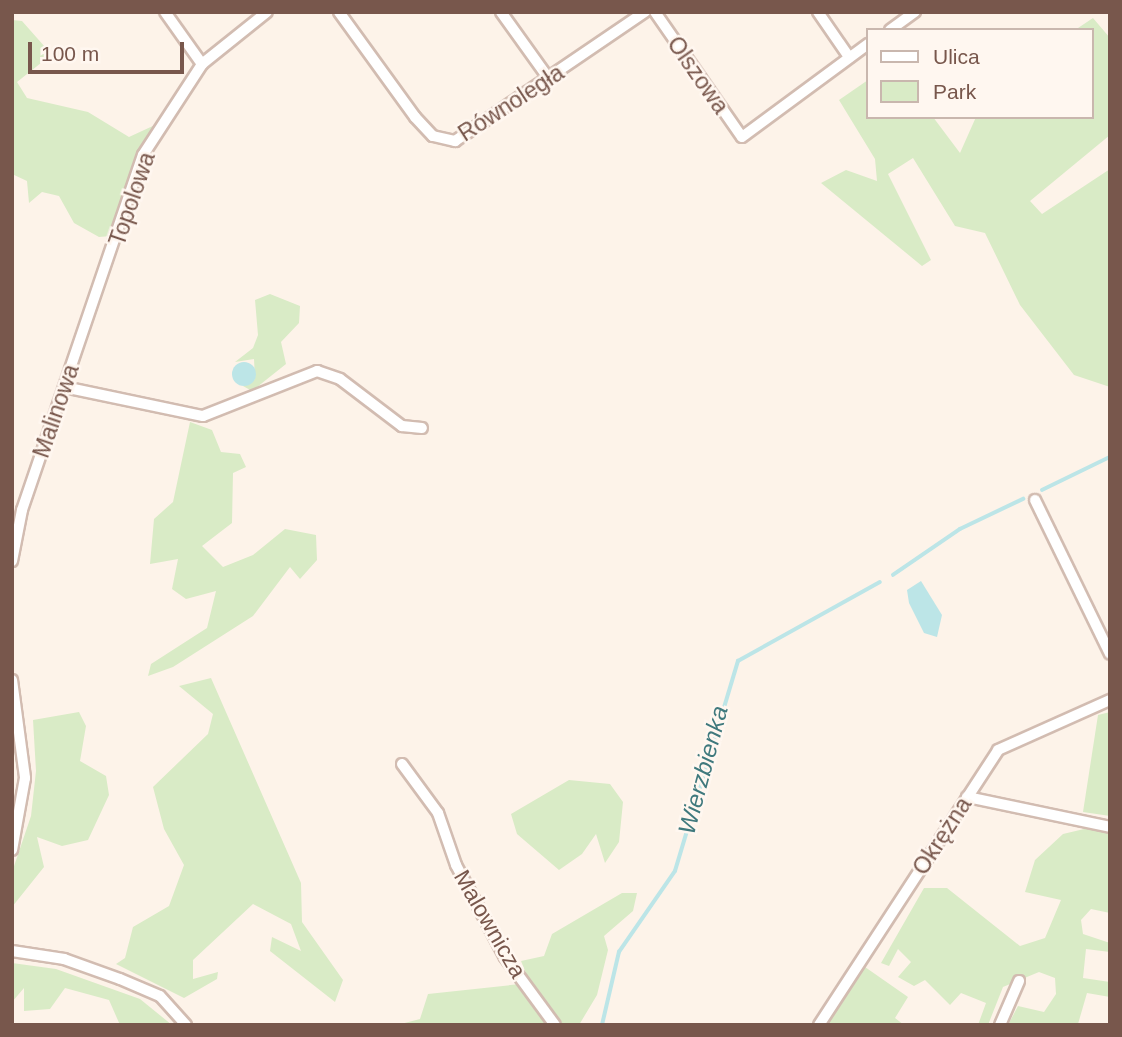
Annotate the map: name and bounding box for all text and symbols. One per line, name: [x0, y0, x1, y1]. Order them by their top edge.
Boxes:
scale bar: [32, 28, 187, 72]
legend: [866, 28, 1094, 119]
street label: Olszowa: [661, 31, 735, 119]
text: 100 m: [41, 42, 99, 65]
text: Ulica: [933, 45, 980, 68]
street label: Równoległa: [453, 59, 569, 147]
text: Park: [933, 80, 976, 103]
street label: Topolowa: [103, 149, 161, 249]
street label: Malinowa: [27, 361, 85, 461]
water label: Wierzbienka: [672, 703, 734, 837]
street label: Okrężna: [907, 792, 977, 880]
street label: Malownicza: [448, 865, 532, 983]

